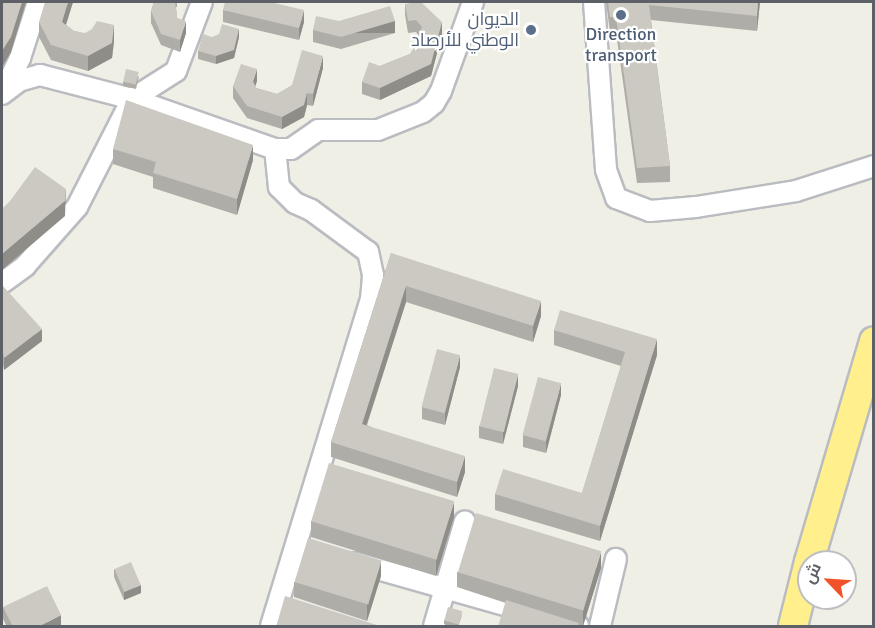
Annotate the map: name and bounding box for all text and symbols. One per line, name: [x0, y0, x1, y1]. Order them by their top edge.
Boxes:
marker: Direction transport: [614, 8, 628, 22]
place label: الديوان الوطني للأرصاد: [411, 9, 519, 52]
marker: الديوان الوطني للأرصاد: [524, 23, 538, 37]
place label: Direction transport: [585, 24, 657, 66]
north arrow: [797, 550, 857, 610]
text: ش: [799, 560, 826, 587]

